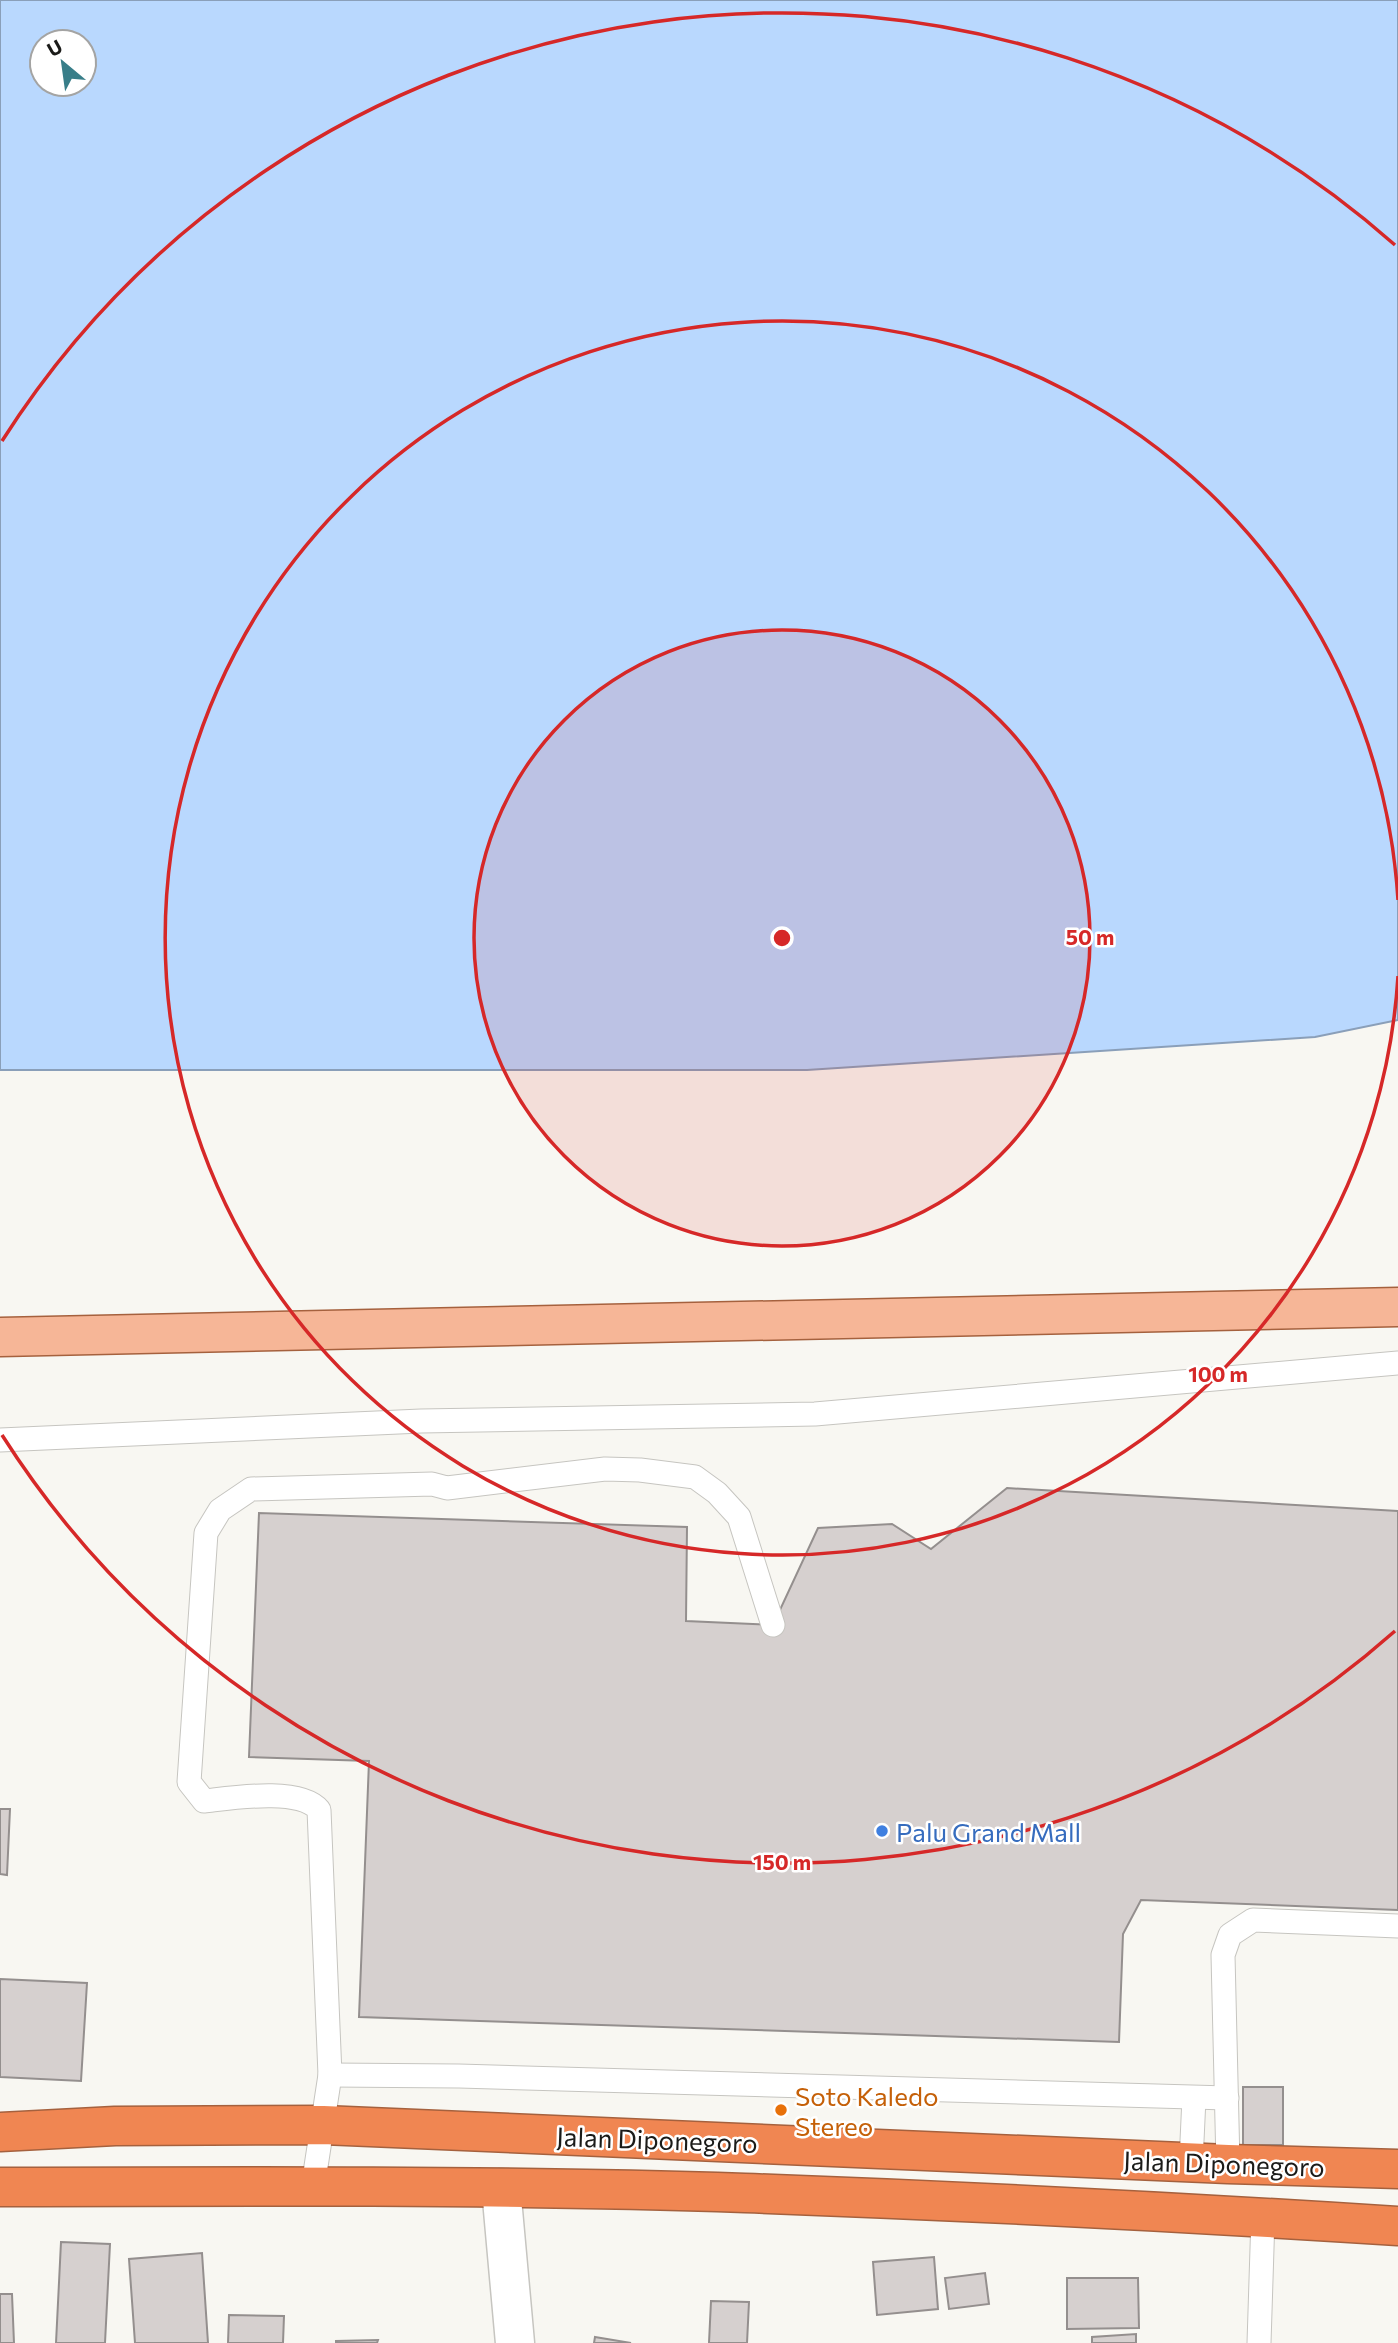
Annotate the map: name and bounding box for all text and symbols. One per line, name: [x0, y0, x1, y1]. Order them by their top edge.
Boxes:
north arrow: [28, 28, 98, 98]
text: U: [43, 34, 66, 61]
text: 50 m: [1066, 924, 1114, 949]
centre of rings: [770, 926, 794, 950]
text: 100 m: [1188, 1361, 1248, 1386]
place label: Palu Grand Mall: [896, 1816, 1081, 1847]
marker: Palu Grand Mall: [874, 1823, 890, 1839]
text: 150 m: [753, 1849, 811, 1874]
place label: Soto Kaledo Stereo: [795, 2080, 939, 2141]
marker: Soto Kaledo Stereo: [773, 2102, 789, 2118]
street label: Jalan Diponegoro: [556, 2120, 758, 2158]
street label: Jalan Diponegoro: [1123, 2144, 1325, 2182]

